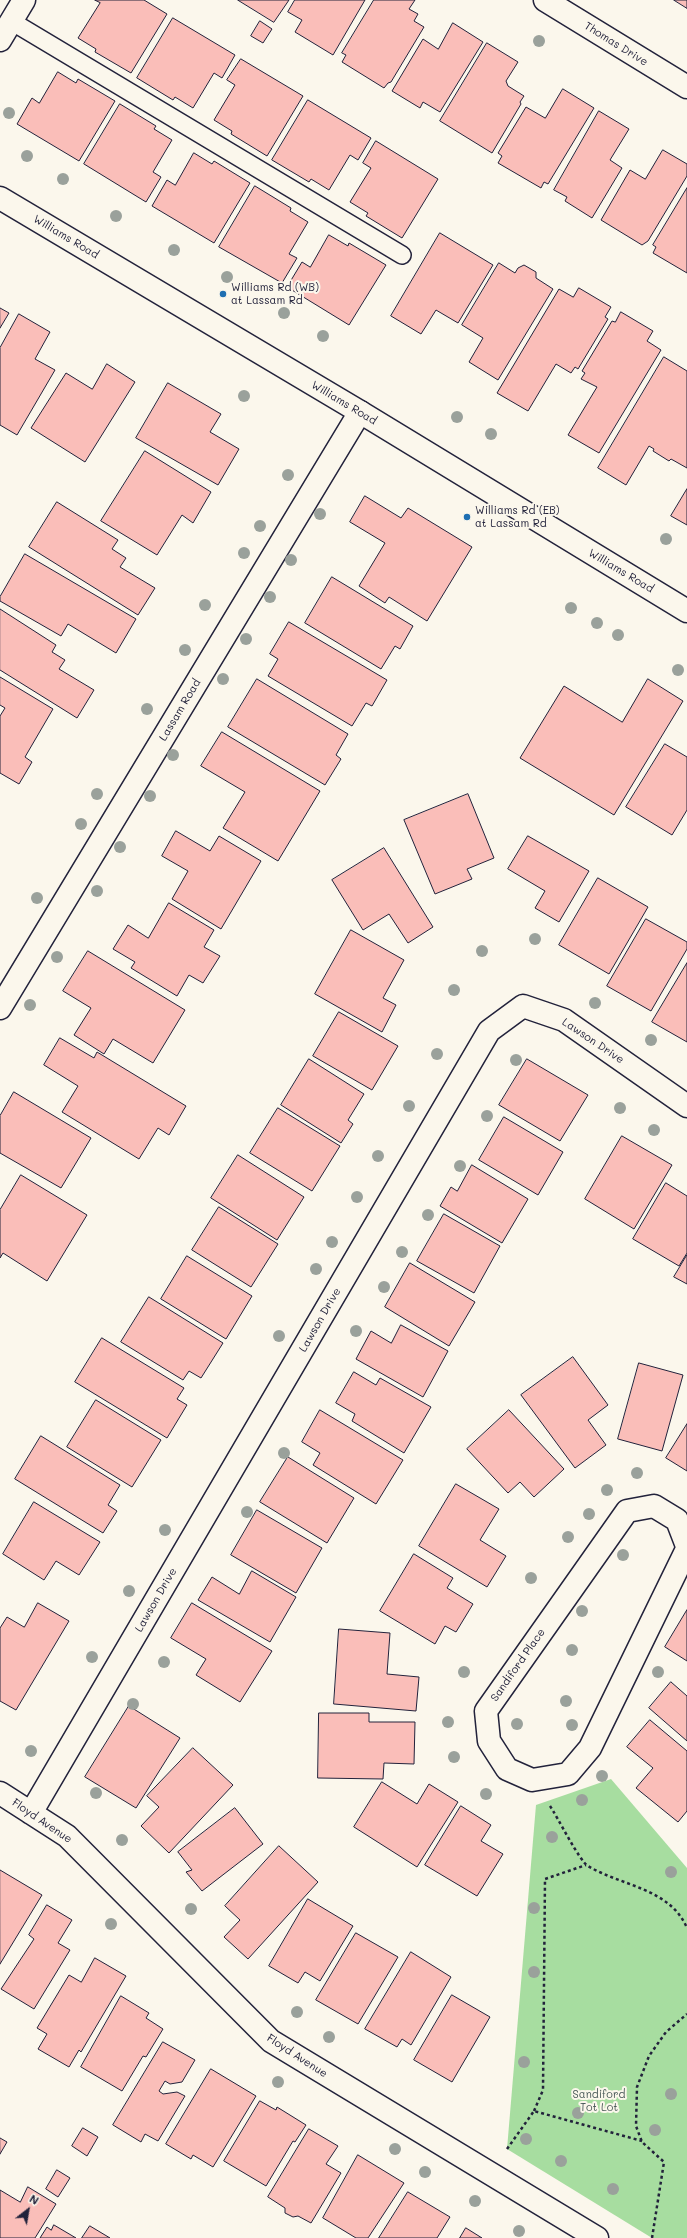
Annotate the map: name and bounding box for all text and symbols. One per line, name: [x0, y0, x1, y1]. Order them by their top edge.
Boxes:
street label: Thomas Drive: [582, 19, 650, 69]
street label: Williams Road: [31, 212, 101, 262]
place label: Williams Rd (WB) at Lassam Rd: [231, 281, 319, 307]
marker: Williams Rd (WB) at Lassam Rd: [218, 289, 228, 299]
street label: Williams Road: [309, 378, 379, 428]
place label: Williams Rd (EB) at Lassam Rd: [475, 504, 560, 530]
marker: Williams Rd (EB) at Lassam Rd: [462, 512, 472, 522]
street label: Williams Road: [586, 546, 656, 596]
street label: Lassam Road: [156, 677, 204, 743]
street label: Lawson Drive: [560, 1015, 626, 1067]
street label: Lawson Drive: [296, 1286, 344, 1354]
street label: Lawson Drive: [132, 1566, 180, 1634]
street label: Sandiford Place: [488, 1626, 548, 1704]
street label: Floyd Avenue: [9, 1796, 75, 1846]
street label: Floyd Avenue: [264, 2031, 330, 2081]
park label: Sandiford Tot Lot: [573, 2088, 625, 2114]
north arrow: [8, 2190, 48, 2230]
text: N: [27, 2191, 42, 2208]

